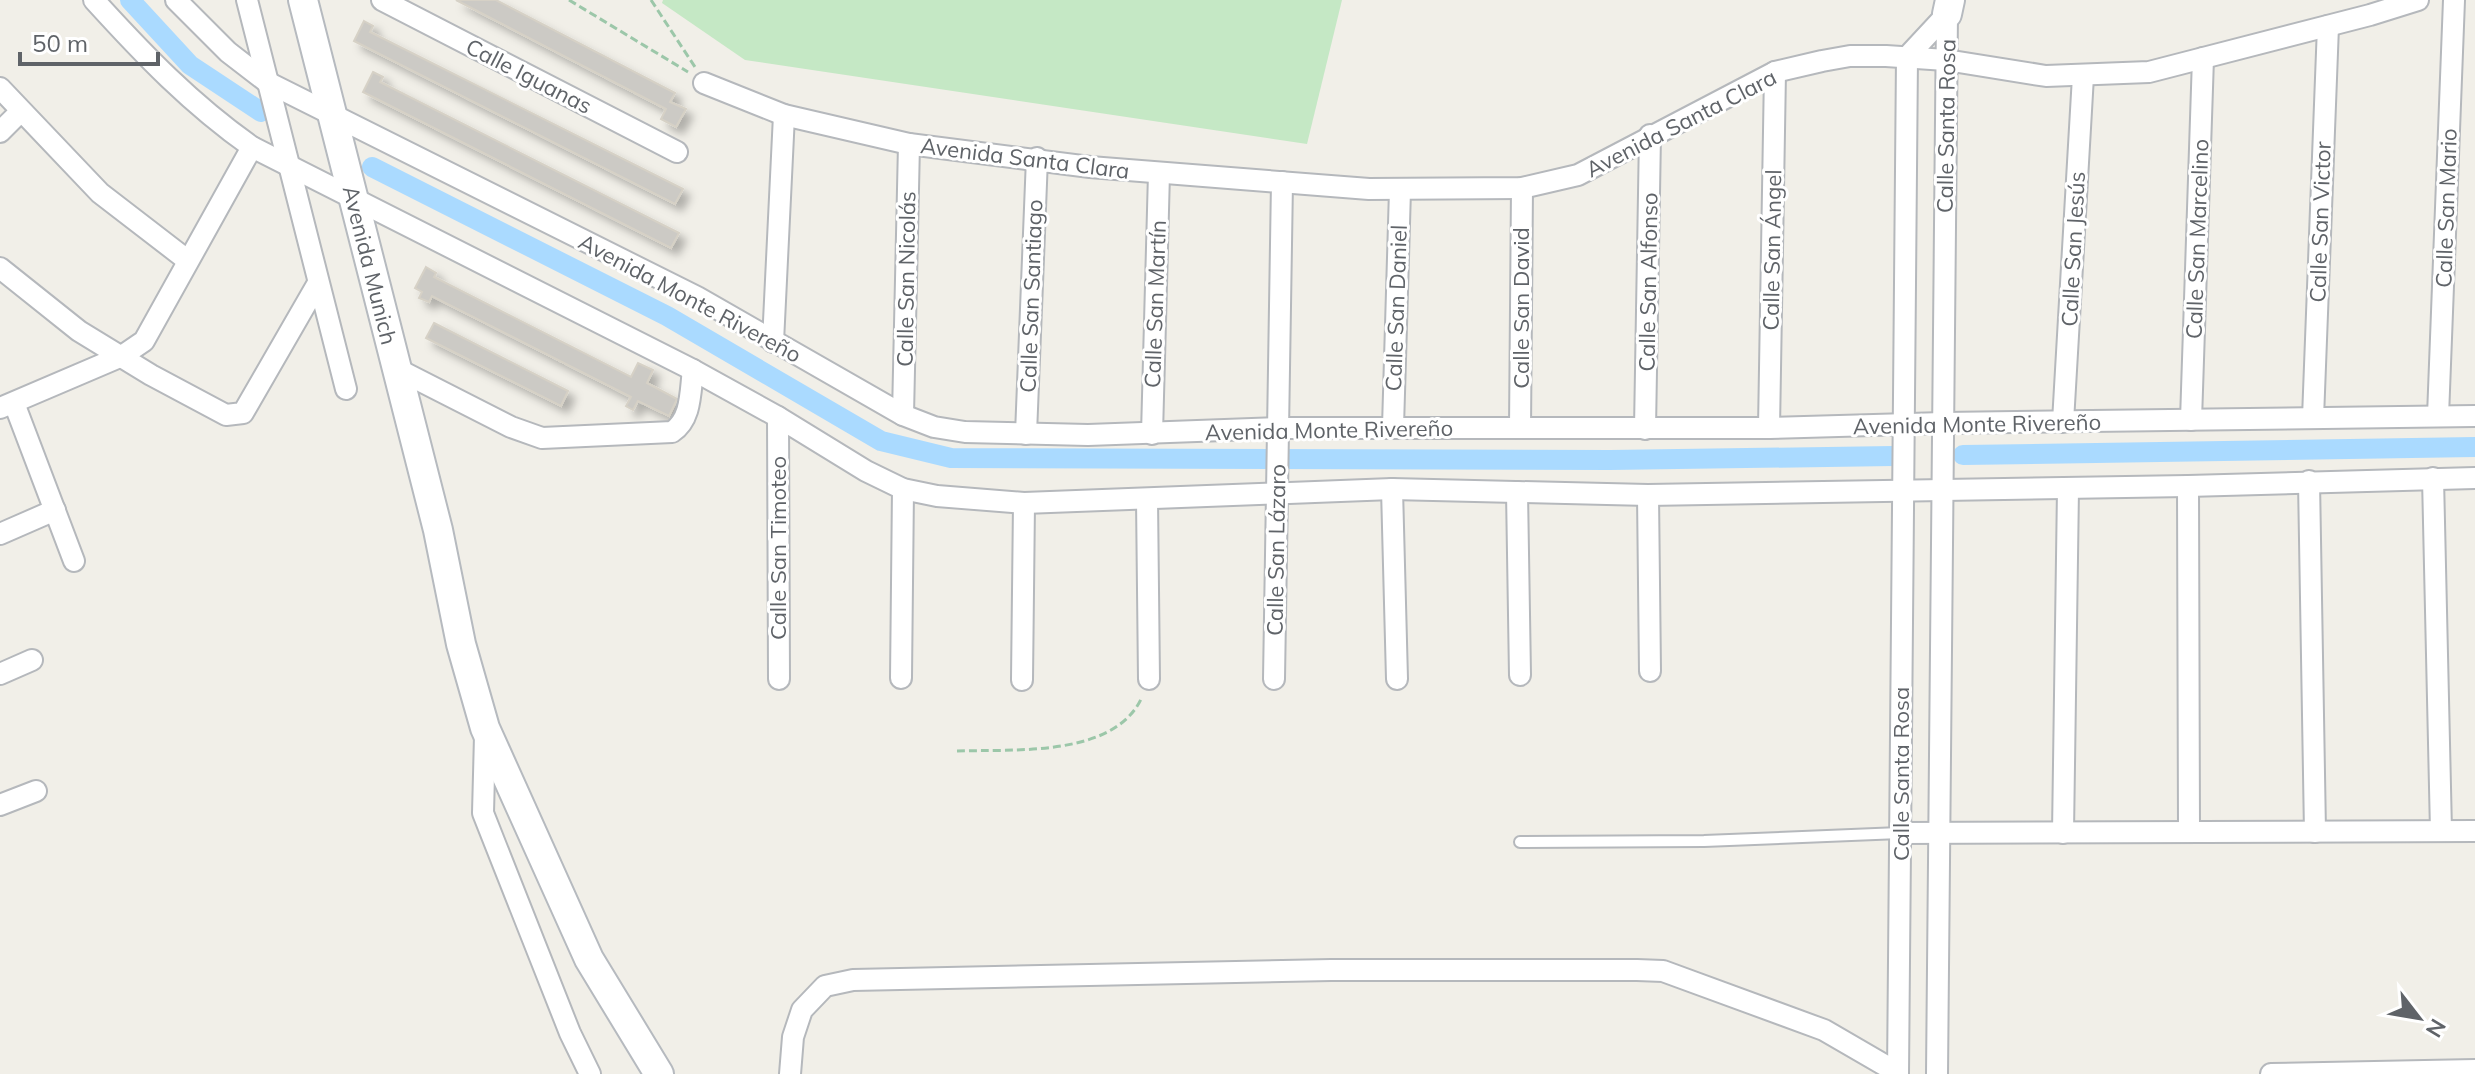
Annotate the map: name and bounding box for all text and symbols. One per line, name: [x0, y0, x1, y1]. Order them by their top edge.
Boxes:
scale bar: [20, 16, 158, 66]
text: 50 m: [32, 28, 88, 58]
street label: Calle Iguanas: [461, 32, 597, 120]
street label: Calle Santa Rosa: [1930, 39, 1962, 213]
street label: Avenida Santa Clara: [1581, 63, 1781, 183]
street label: Calle San Mario: [2429, 128, 2463, 288]
street label: Avenida Santa Clara: [919, 131, 1131, 185]
street label: Calle San Marcelino: [2180, 139, 2214, 339]
street label: Calle San Victor: [2303, 141, 2337, 303]
street label: Calle San Ángel: [1757, 169, 1787, 331]
street label: Calle San Jesús: [2055, 171, 2091, 327]
street label: Avenida Munich: [337, 183, 403, 347]
street label: Calle San Nicolás: [890, 191, 922, 367]
street label: Calle San Alfonso: [1632, 192, 1664, 372]
street label: Calle San Santiago: [1014, 199, 1048, 393]
street label: Calle San Martín: [1138, 220, 1172, 388]
street label: Calle San Daniel: [1379, 224, 1413, 392]
street label: Avenida Monte Rivereño: [574, 227, 806, 369]
street label: Calle San David: [1507, 227, 1535, 389]
street label: Avenida Monte Rivereño: [1853, 408, 2101, 440]
street label: Avenida Monte Rivereño: [1205, 414, 1453, 446]
street label: Calle San Timoteo: [764, 456, 792, 640]
street label: Calle San Lázaro: [1261, 464, 1291, 636]
street label: Calle Santa Rosa: [1887, 687, 1915, 861]
north arrow: [2379, 978, 2459, 1058]
text: N: [2420, 1014, 2452, 1043]

